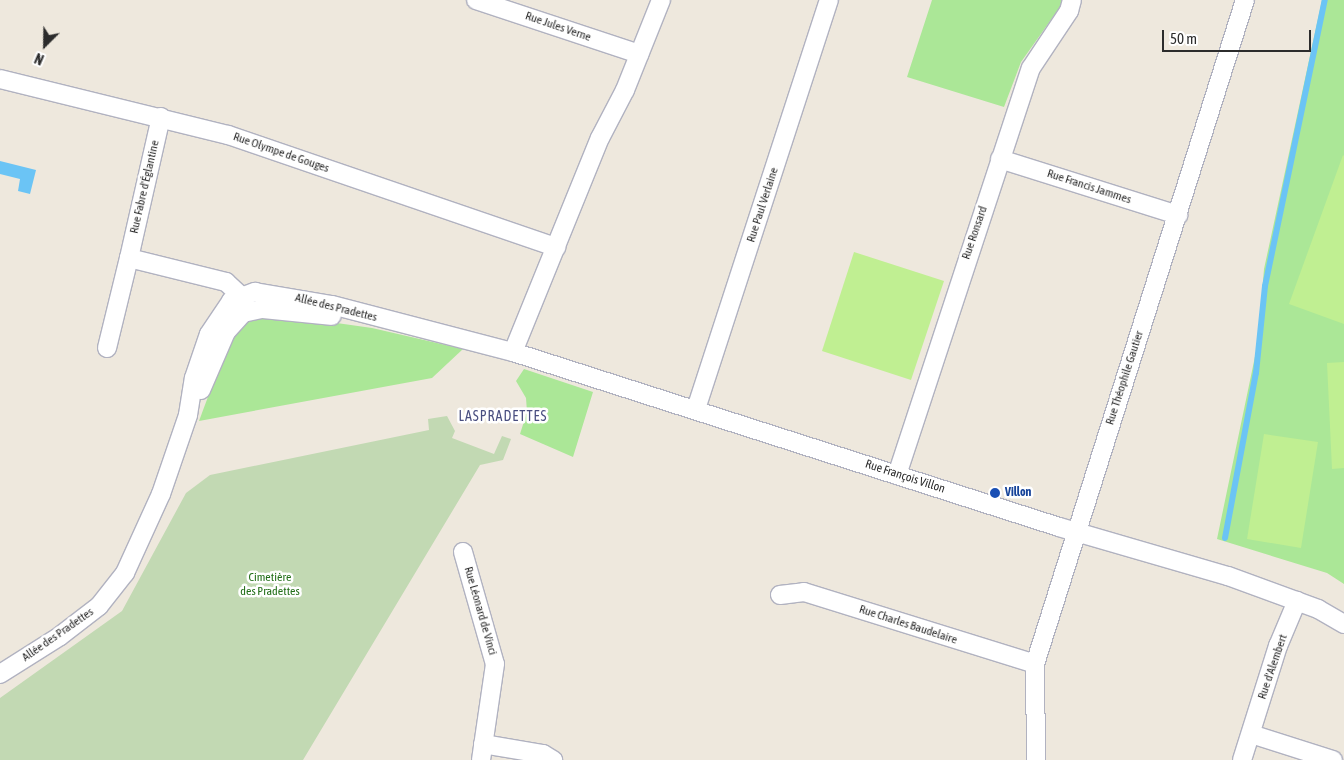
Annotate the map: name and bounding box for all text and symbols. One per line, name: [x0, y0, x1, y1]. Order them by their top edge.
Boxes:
street label: Rue Jules Verne: [523, 9, 593, 45]
north arrow: [20, 20, 70, 70]
scale bar: [1164, 20, 1313, 52]
text: 50 m: [1170, 30, 1197, 47]
text: N: [32, 50, 46, 68]
street label: Rue Olympe de Gouges: [231, 130, 331, 176]
street label: Rue Fabre d'Églantine: [127, 139, 163, 235]
street label: Rue Paul Verlaine: [744, 166, 782, 244]
street label: Rue Francis Jammes: [1045, 167, 1133, 207]
street label: Rue Ronsard: [959, 204, 991, 262]
street label: Allée des Pradettes: [294, 291, 378, 325]
street label: Rue Théophile Gautier: [1103, 329, 1147, 427]
district label: LASPRADETTES: [457, 408, 549, 424]
street label: Rue François Villon: [863, 457, 947, 497]
place label: Villon: [1005, 486, 1031, 500]
marker: Villon: [989, 487, 1001, 499]
street label: Rue Léonard de Vinci: [460, 565, 500, 657]
park label: Cimetière des Pradettes: [240, 571, 300, 599]
street label: Rue Charles Baudelaire: [857, 602, 959, 648]
street label: Allée des Pradettes: [19, 605, 97, 665]
street label: Rue d'Alembert: [1255, 633, 1291, 701]

